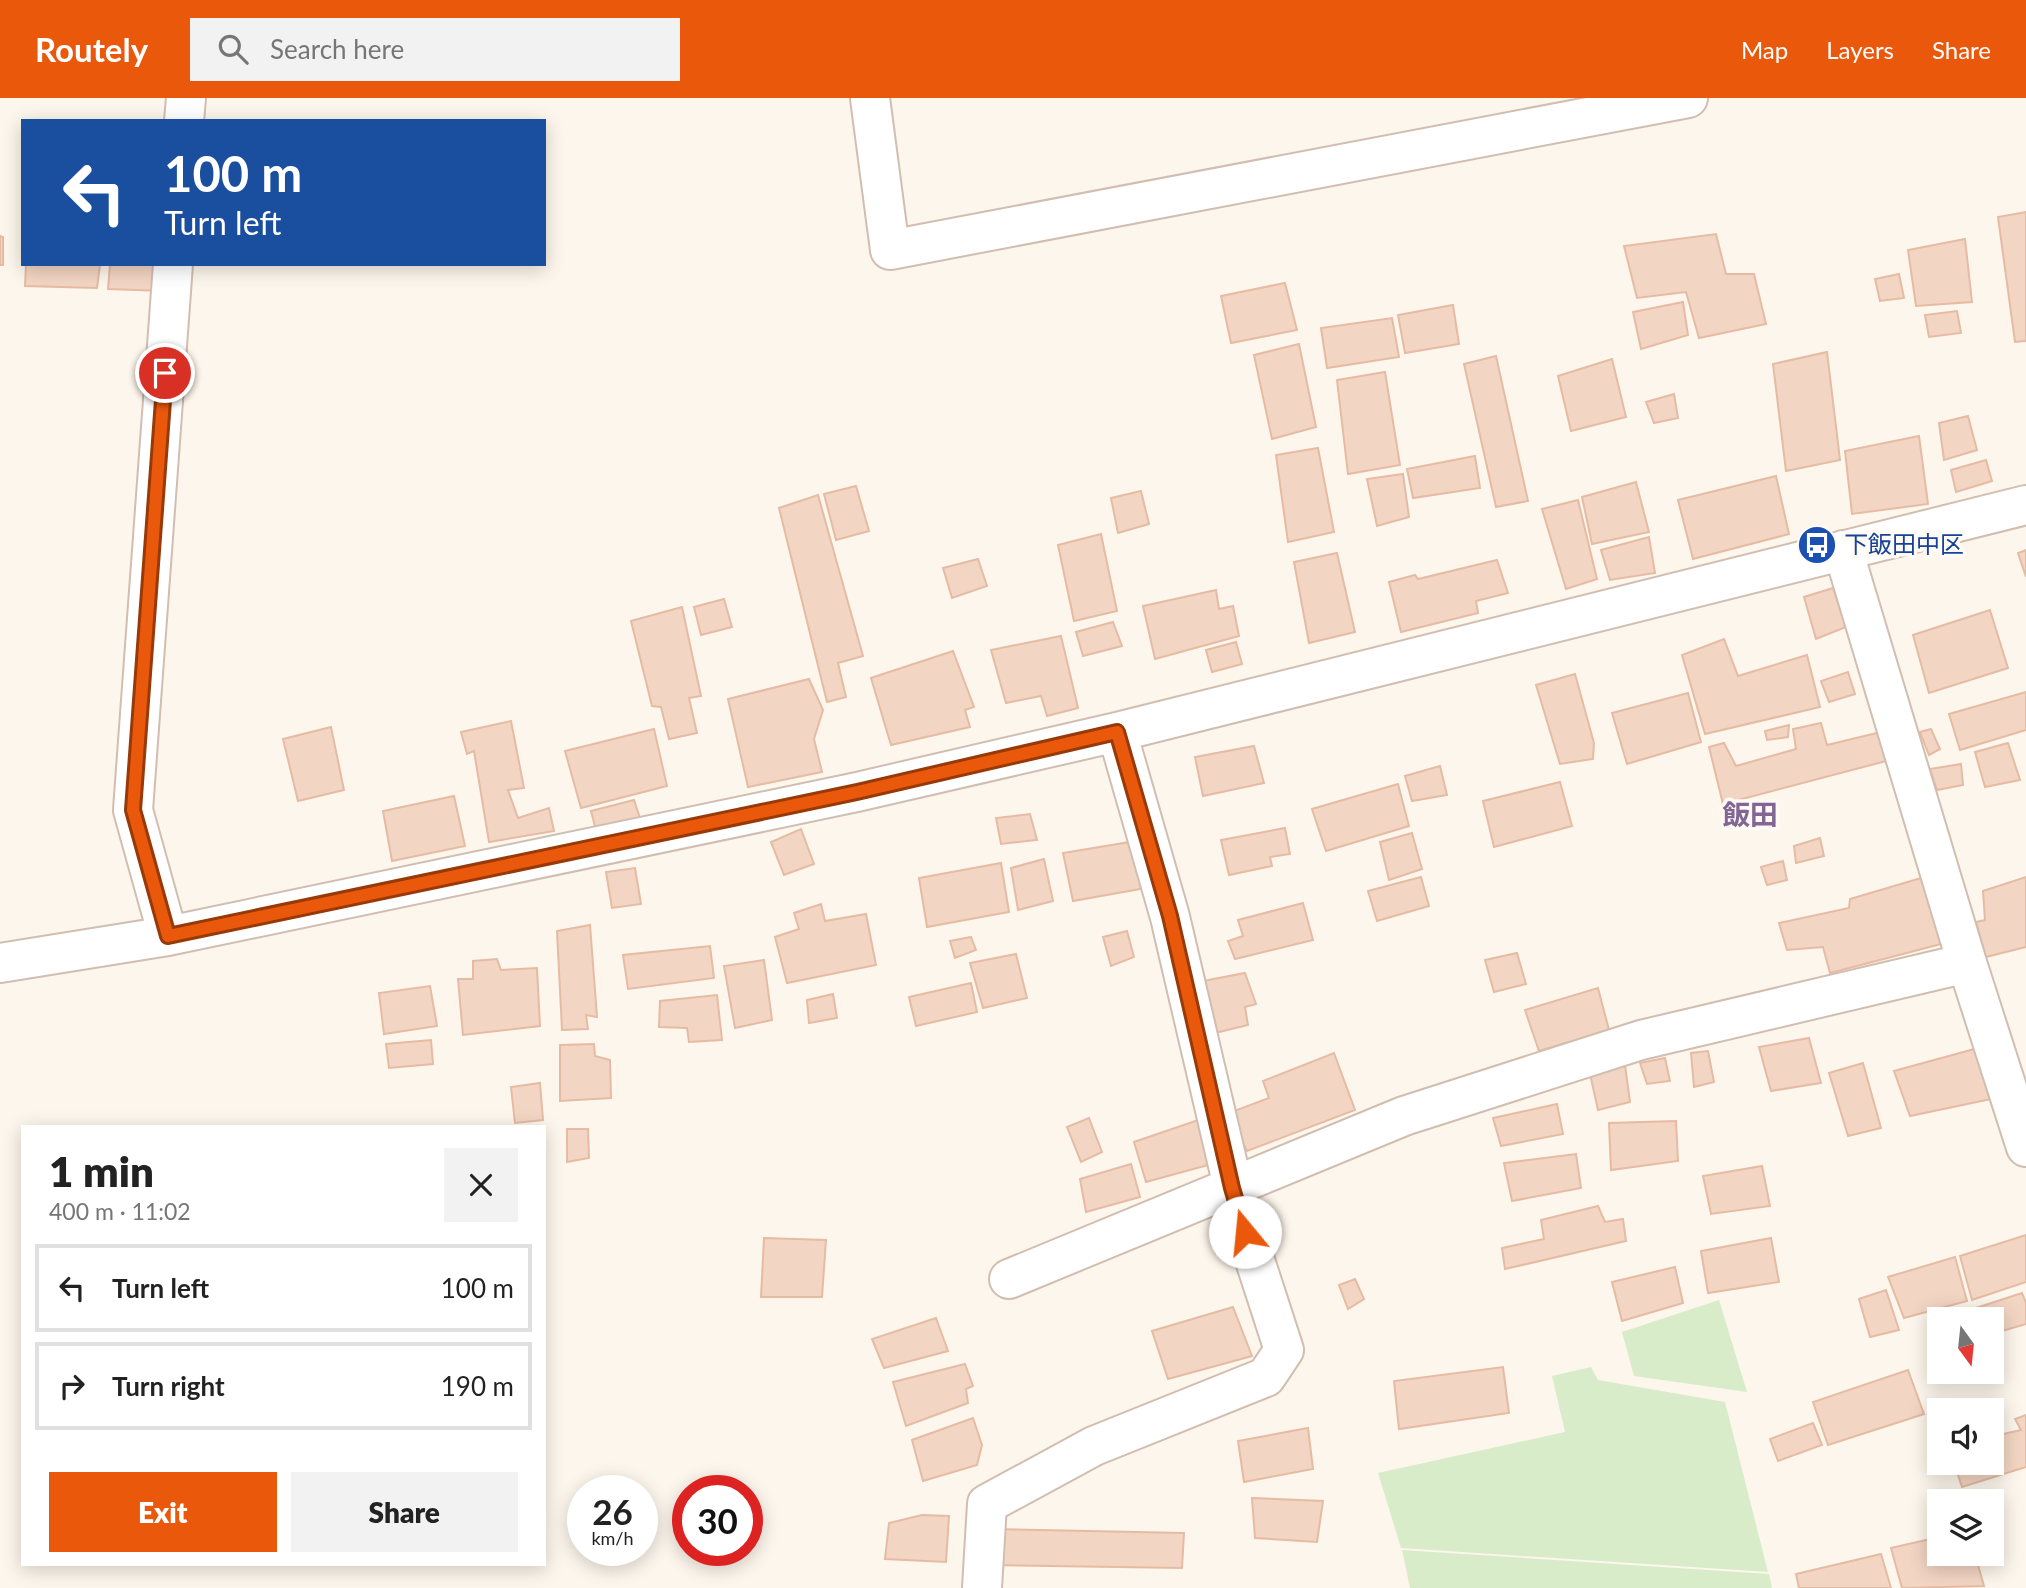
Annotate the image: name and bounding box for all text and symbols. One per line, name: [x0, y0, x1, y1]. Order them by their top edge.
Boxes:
search box: [190, 18, 680, 81]
text: Routely: [35, 29, 148, 69]
icon: search: [214, 30, 252, 68]
text: Search here: [270, 33, 404, 65]
text: Map: [1741, 35, 1788, 64]
text: Layers: [1826, 35, 1894, 64]
text: Share: [1932, 35, 1991, 64]
text: 100 m: [164, 144, 302, 202]
icon: left: [49, 147, 140, 238]
text: Turn left: [164, 203, 281, 242]
pin: [135, 343, 195, 403]
icon: arrive: [146, 354, 184, 392]
bus stop icon: 下飯田中区: [1796, 524, 1838, 566]
place label: 下飯田中区: [1844, 529, 1964, 558]
district label: 飯田: [1722, 797, 1778, 831]
text: 1 min: [49, 1146, 154, 1196]
button: close: [444, 1148, 518, 1222]
position arrow: [1208, 1195, 1282, 1269]
text: 400 m · 11:02: [49, 1197, 191, 1225]
icon: left: [53, 1269, 91, 1307]
text: Turn left: [112, 1272, 209, 1304]
text: 100 m: [441, 1272, 514, 1304]
north arrow: [1927, 1307, 2004, 1384]
map controls: [1927, 1307, 2004, 1566]
icon: right: [53, 1367, 91, 1405]
text: Turn right: [112, 1370, 225, 1402]
text: 190 m: [441, 1370, 514, 1402]
button: sound: [1927, 1398, 2004, 1475]
button: Exit: [49, 1472, 277, 1552]
button: Share: [291, 1472, 518, 1552]
speed limit sign: 30: [672, 1475, 763, 1566]
button: layers: [1927, 1489, 2004, 1566]
text: 26: [592, 1490, 633, 1532]
text: km/h: [591, 1527, 634, 1549]

